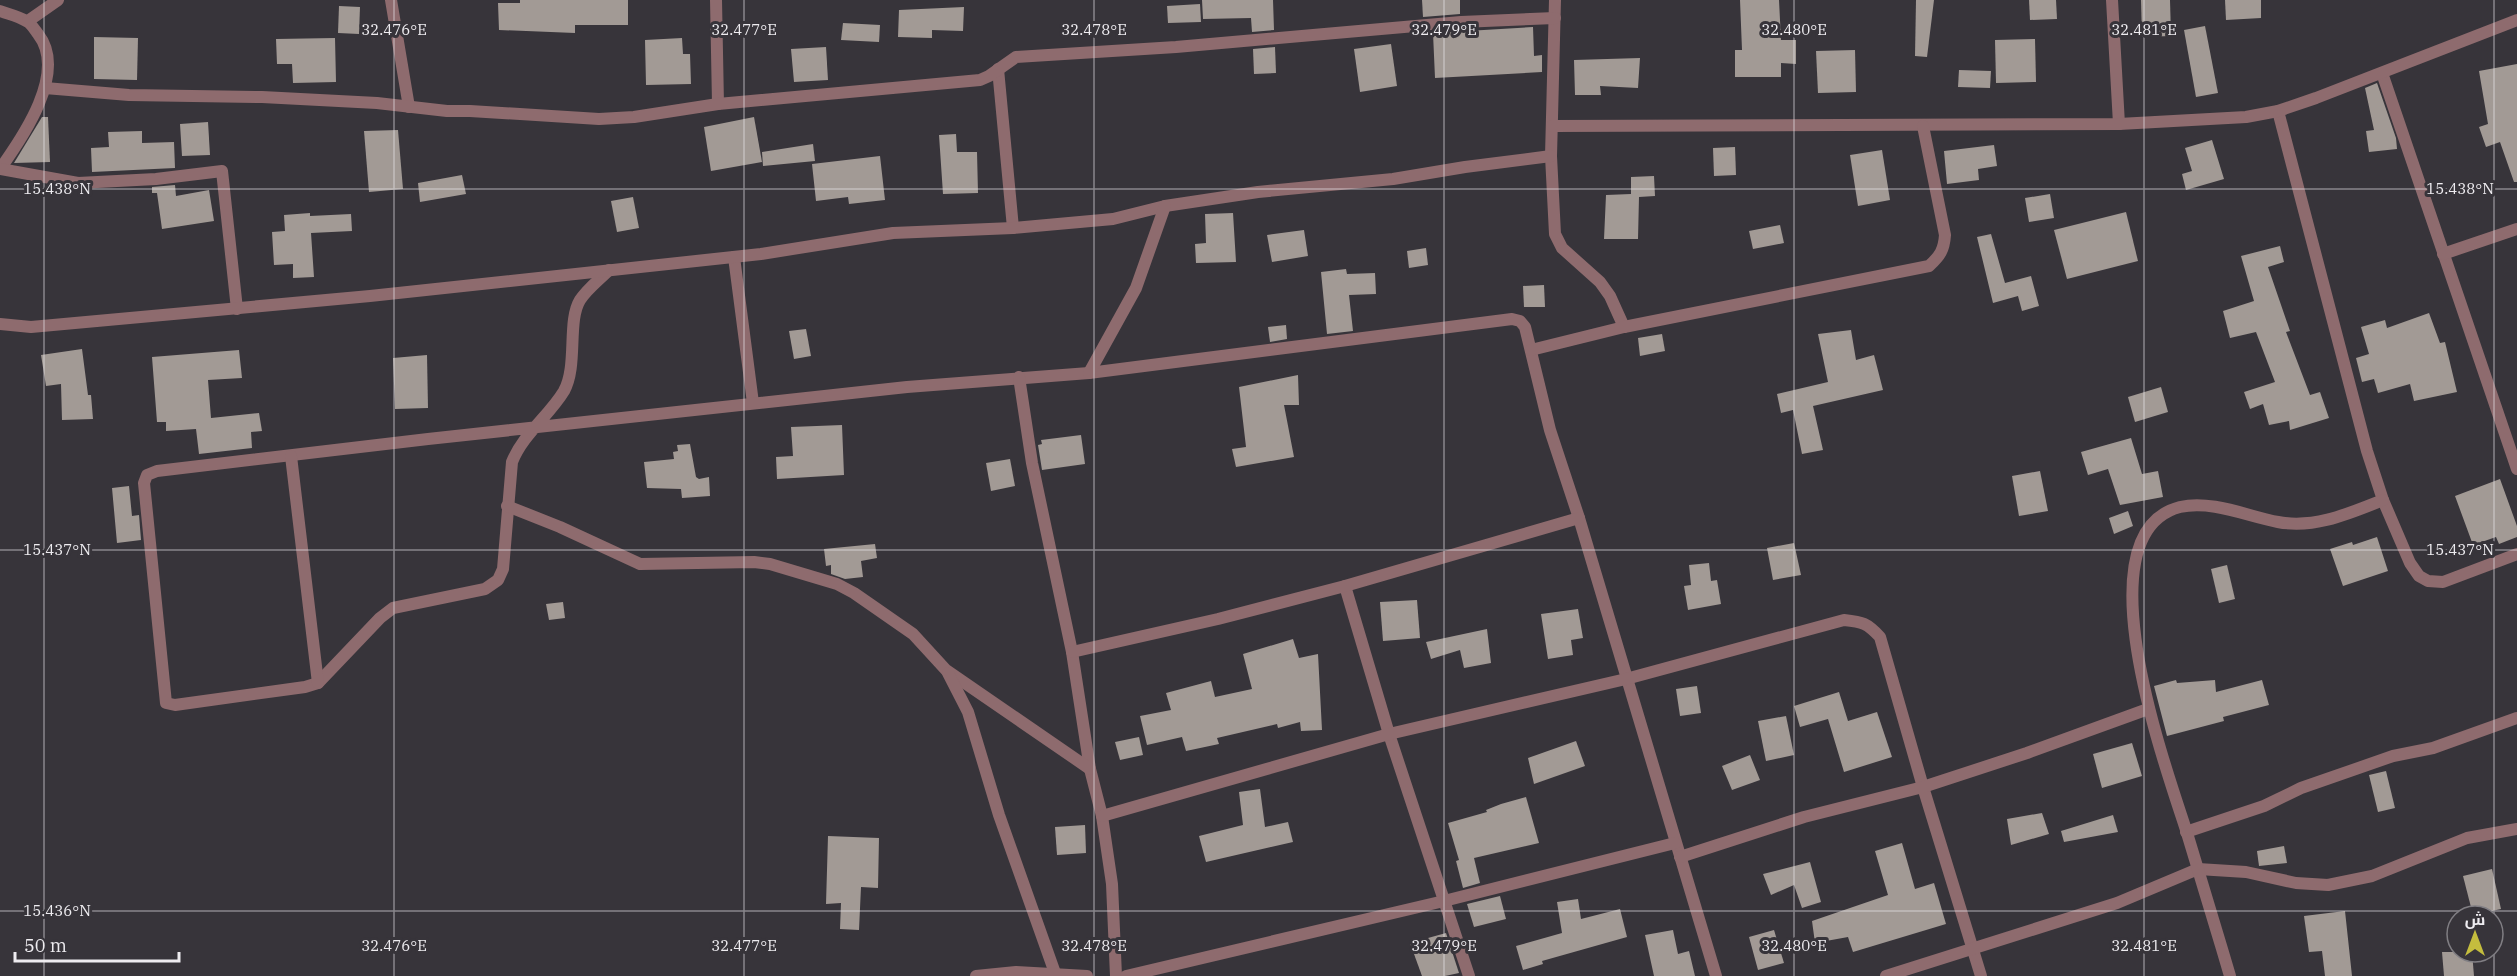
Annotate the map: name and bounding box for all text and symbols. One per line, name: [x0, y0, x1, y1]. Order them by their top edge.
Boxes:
text: 32.476°E: [361, 20, 427, 39]
text: 32.477°E: [711, 20, 777, 39]
text: 32.478°E: [1061, 20, 1127, 39]
text: 32.479°E: [1411, 20, 1477, 39]
text: 32.480°E: [1761, 20, 1827, 39]
text: 32.481°E: [2111, 20, 2177, 39]
text: 15.438°N: [23, 179, 91, 198]
text: 15.438°N: [2426, 179, 2494, 198]
text: 15.437°N: [23, 540, 91, 559]
text: 15.437°N: [2426, 540, 2494, 559]
text: 15.436°N: [23, 901, 91, 920]
north arrow: [2445, 904, 2505, 964]
text: ش: [2465, 909, 2485, 929]
scale bar: [15, 925, 178, 963]
text: 50 m: [24, 934, 67, 957]
text: 32.476°E: [361, 936, 427, 955]
text: 32.477°E: [711, 936, 777, 955]
text: 32.478°E: [1061, 936, 1127, 955]
text: 32.479°E: [1411, 936, 1477, 955]
text: 32.480°E: [1761, 936, 1827, 955]
text: 32.481°E: [2111, 936, 2177, 955]

